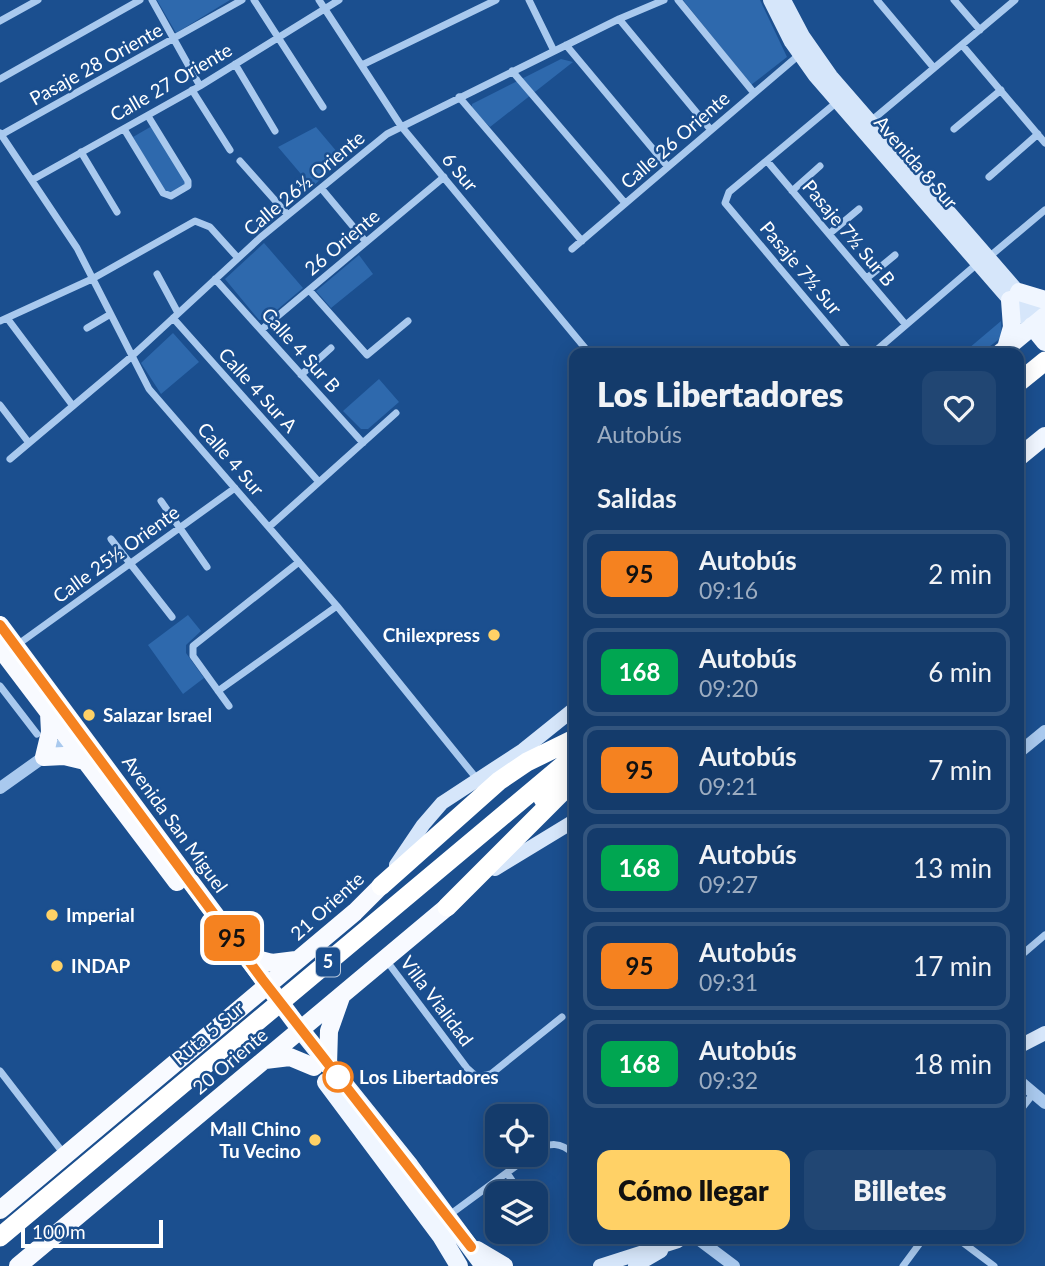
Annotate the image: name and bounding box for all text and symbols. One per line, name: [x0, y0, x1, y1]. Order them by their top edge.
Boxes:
street label: Pasaje 28 Oriente: [25, 18, 166, 110]
street label: Calle 27 Oriente: [106, 37, 236, 126]
street label: Calle 26 Oriente: [616, 86, 734, 193]
street label: Avenida 8 Sur: [870, 111, 963, 213]
street label: Calle 26½ Oriente: [239, 125, 369, 240]
street label: 6 Sur: [438, 148, 483, 196]
street label: Pasaje 7½ Sur B: [798, 175, 900, 291]
street label: 26 Oriente: [300, 204, 384, 280]
street label: Pasaje 7½ Sur: [755, 217, 847, 319]
street label: Calle 4 Sur B: [257, 302, 345, 397]
street label: Calle 4 Sur A: [214, 343, 303, 437]
button: heart: [922, 371, 996, 445]
text: Los Libertadores: [597, 374, 843, 414]
street label: Calle 4 Sur: [193, 417, 269, 500]
text: Autobús: [597, 420, 682, 448]
text: Salidas: [597, 482, 677, 514]
street label: Calle 25½ Oriente: [48, 500, 183, 607]
text: Autobús: [699, 544, 797, 576]
text: 2 min: [928, 558, 992, 590]
text: 95: [626, 559, 653, 588]
text: 09:16: [699, 576, 758, 604]
place label: Chilexpress: [383, 623, 480, 646]
marker: Chilexpress: [486, 627, 502, 643]
text: Autobús: [699, 642, 797, 674]
text: 6 min: [928, 656, 992, 688]
text: 168: [619, 657, 660, 686]
text: 09:20: [699, 674, 758, 702]
place label: Salazar Israel: [103, 703, 212, 726]
marker: Salazar Israel: [81, 707, 97, 723]
text: Autobús: [699, 740, 797, 772]
street label: Avenida San Miguel: [118, 751, 233, 897]
text: 7 min: [928, 754, 992, 786]
text: 95: [626, 755, 653, 784]
text: 09:21: [699, 772, 758, 800]
text: Autobús: [699, 838, 797, 870]
text: 13 min: [913, 852, 992, 884]
text: 168: [619, 853, 660, 882]
street label: 21 Oriente: [285, 867, 368, 945]
text: 09:27: [699, 870, 758, 898]
place label: Imperial: [66, 903, 135, 926]
marker: Imperial: [44, 907, 60, 923]
line badge: 95: [201, 915, 264, 961]
text: 95: [218, 923, 246, 952]
text: Autobús: [699, 936, 797, 968]
road number: 5: [316, 947, 340, 976]
text: 17 min: [913, 950, 992, 982]
street label: Villa Vialidad: [396, 951, 479, 1050]
text: 95: [626, 951, 653, 980]
place label: INDAP: [71, 954, 130, 977]
marker: INDAP: [49, 958, 65, 974]
text: 09:31: [699, 968, 758, 996]
street label: Ruta 5 Sur: [167, 996, 248, 1069]
street label: 20 Oriente: [188, 1023, 272, 1099]
text: Autobús: [699, 1034, 797, 1066]
text: 18 min: [913, 1048, 992, 1080]
text: 168: [619, 1049, 660, 1078]
marker: Los Libertadores: [323, 1062, 353, 1092]
place label: Los Libertadores: [359, 1065, 499, 1088]
text: 09:32: [699, 1066, 758, 1094]
map controls: [485, 1104, 548, 1244]
button: locate: [485, 1104, 548, 1167]
place label: Mall Chino Tu Vecino: [210, 1117, 301, 1162]
marker: Mall Chino Tu Vecino: [307, 1132, 323, 1148]
button: Cómo llegar: [597, 1150, 790, 1230]
button: Billetes: [804, 1150, 996, 1230]
button: layers: [485, 1181, 548, 1244]
scale bar: [21, 1217, 163, 1249]
text: 100 m: [32, 1220, 86, 1243]

